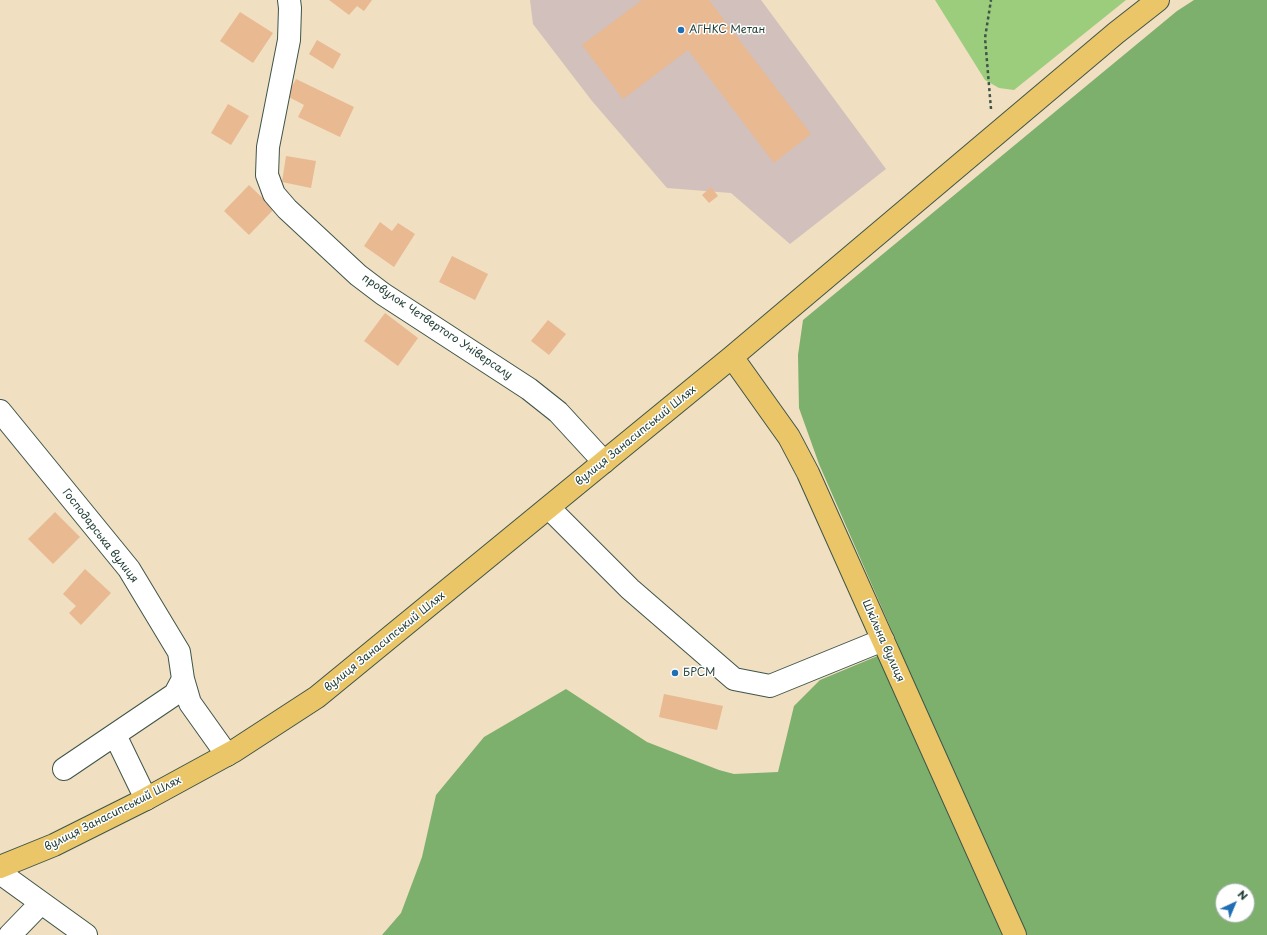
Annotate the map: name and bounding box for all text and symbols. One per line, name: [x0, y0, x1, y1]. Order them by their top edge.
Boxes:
place label: АГНКС Метан: [689, 23, 765, 37]
marker: АГНКС Метан: [676, 25, 686, 35]
street label: провулок Четвертого Універсалу: [359, 272, 515, 382]
street label: вулиця Занасипський Шлях: [573, 383, 699, 489]
street label: Господарська вулиця: [59, 486, 141, 586]
street label: вулиця Занасипський Шлях: [322, 589, 448, 695]
street label: Шкільна вулиця: [859, 598, 907, 684]
place label: БРСМ: [683, 666, 715, 680]
marker: БРСМ: [670, 668, 680, 678]
street label: вулиця Занасипський Шлях: [42, 774, 184, 854]
north arrow: [1215, 883, 1255, 923]
text: N: [1234, 886, 1252, 904]

